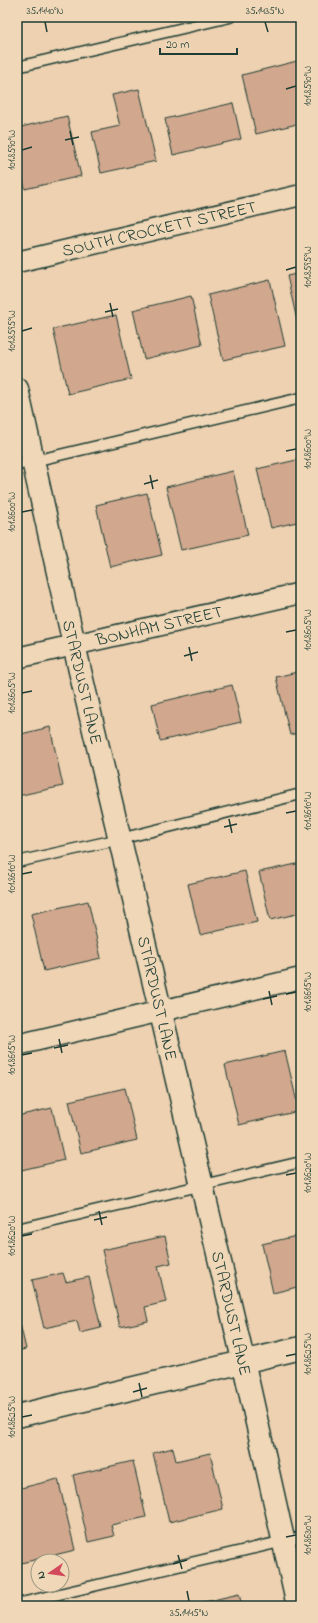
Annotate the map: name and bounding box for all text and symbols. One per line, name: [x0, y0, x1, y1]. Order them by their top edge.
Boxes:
text: 35.1440°N: [26, 4, 64, 19]
text: 35.1435°N: [246, 4, 284, 19]
scale bar: [160, 30, 237, 56]
text: 20 m: [166, 36, 189, 54]
text: 101.8590°W: [301, 66, 316, 106]
text: 101.8590°W: [5, 130, 20, 170]
street label: SOUTH CROCKETT STREET: [60, 195, 259, 264]
text: 101.8595°W: [301, 246, 316, 288]
text: 101.8595°W: [5, 310, 20, 352]
text: 101.8600°W: [301, 429, 316, 469]
text: 101.8600°W: [5, 492, 20, 532]
street label: BONHAM STREET: [93, 600, 225, 653]
text: 101.8605°W: [301, 609, 316, 651]
street label: STARDUST LANE: [55, 618, 108, 747]
text: 101.8605°W: [5, 672, 20, 714]
text: 101.8610°W: [301, 791, 316, 830]
text: 101.8610°W: [5, 854, 20, 893]
street label: STARDUST LANE: [130, 934, 183, 1063]
text: 101.8615°W: [301, 972, 316, 1012]
text: 101.8615°W: [5, 1035, 20, 1075]
text: 101.8620°W: [301, 1152, 316, 1193]
text: 101.8620°W: [5, 1215, 20, 1256]
street label: STARDUST LANE: [204, 1249, 257, 1378]
text: 101.8625°W: [301, 1333, 316, 1375]
text: 101.8625°W: [5, 1396, 20, 1438]
text: 101.8630°W: [301, 1515, 316, 1555]
north arrow: [30, 1553, 70, 1593]
text: N: [33, 1570, 50, 1580]
text: 35.1445°N: [170, 1606, 208, 1621]

